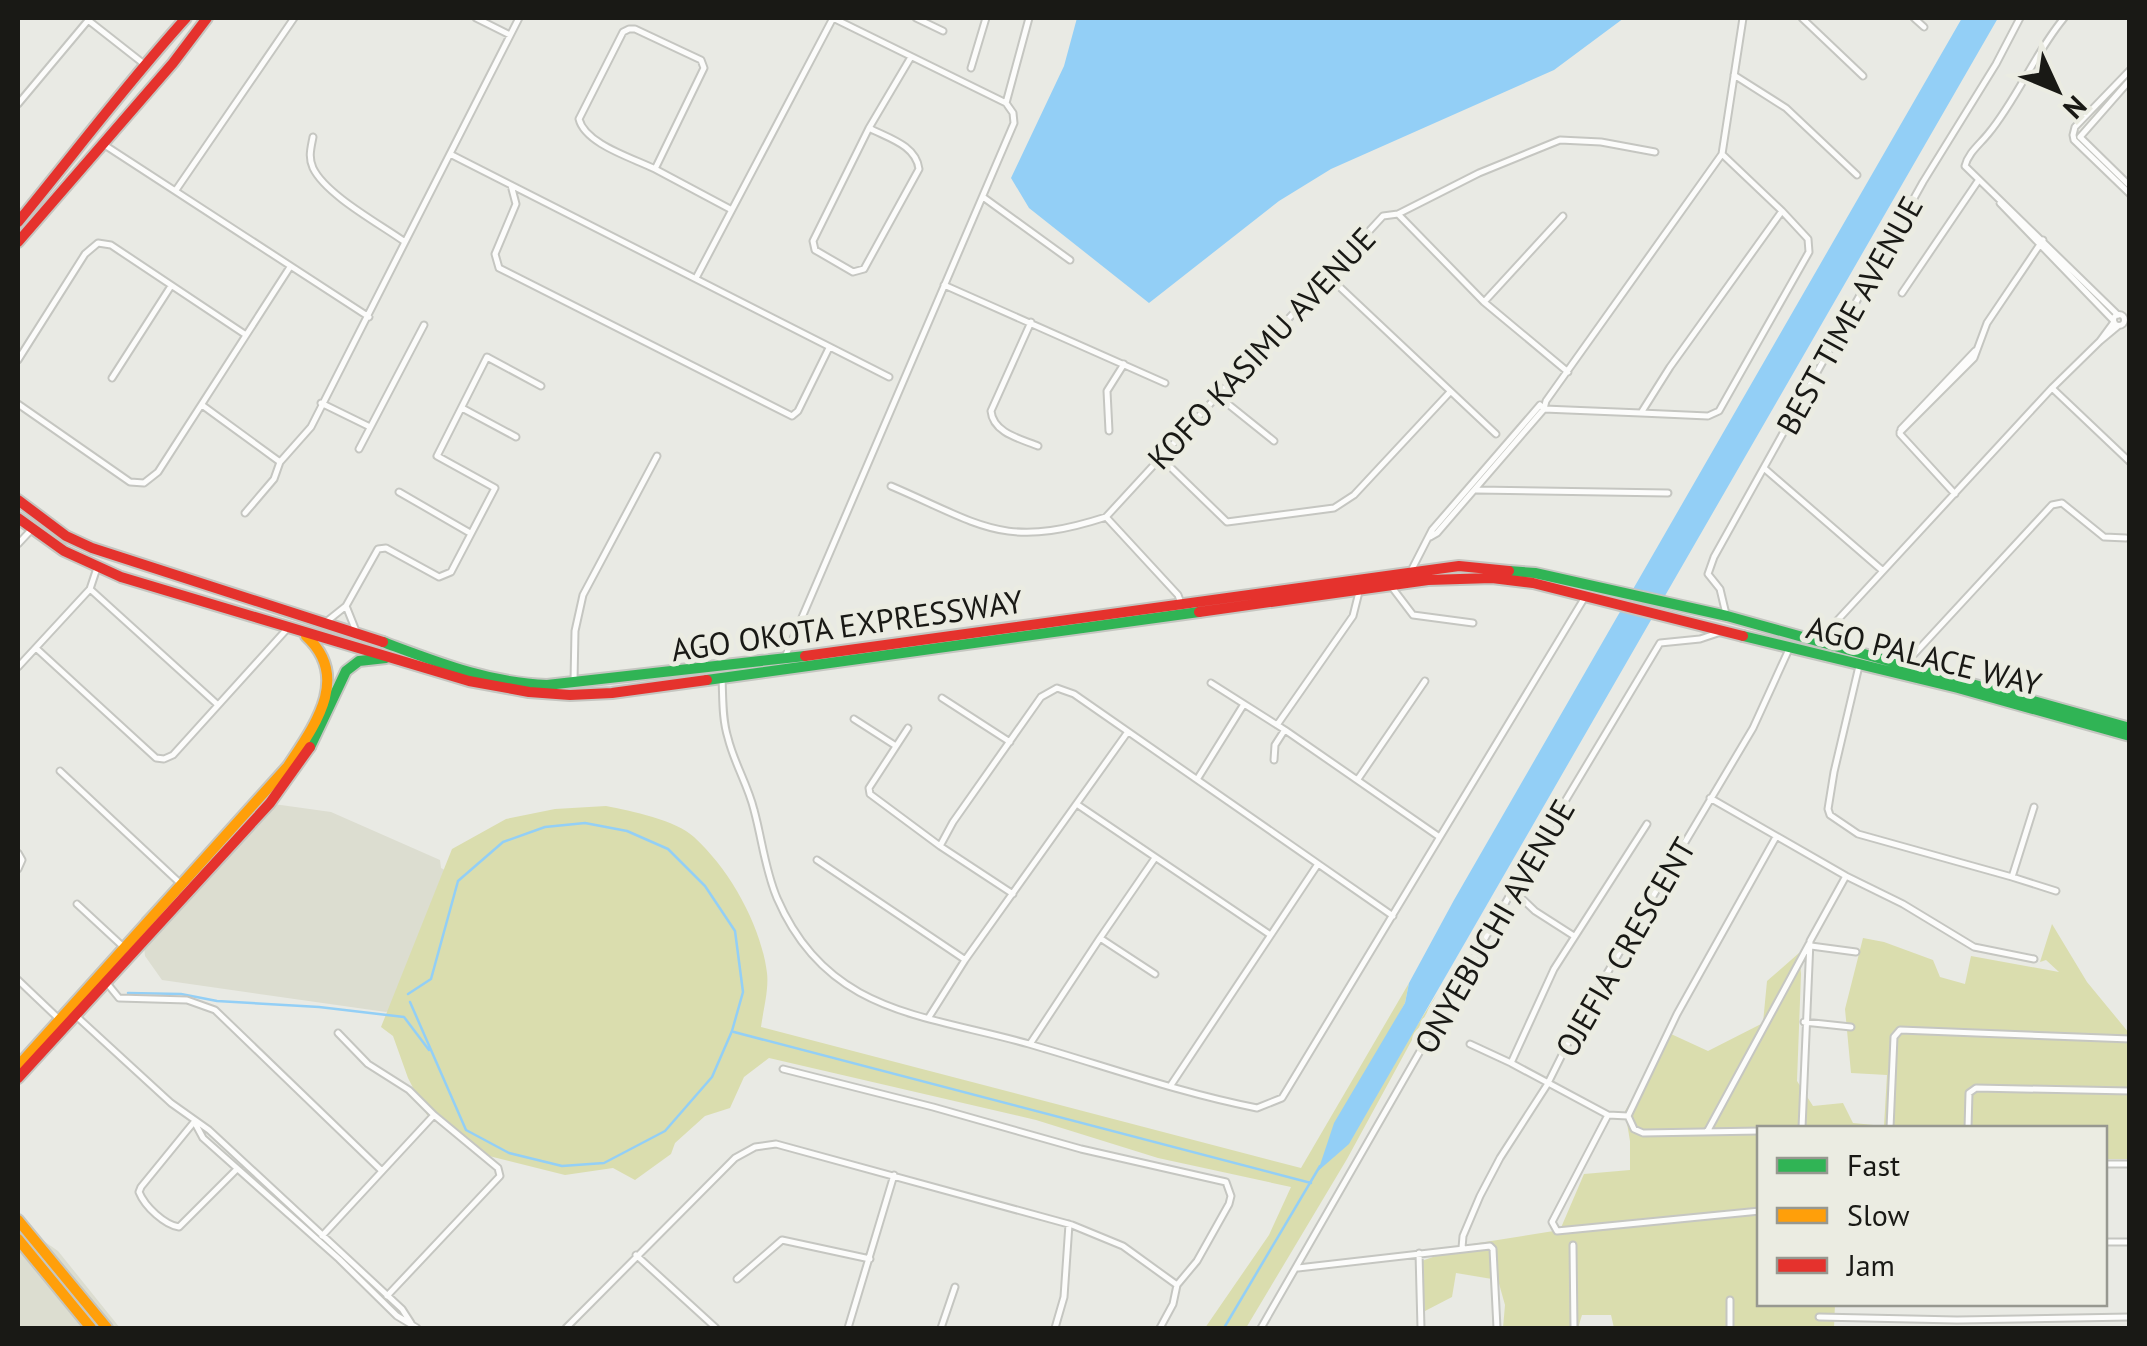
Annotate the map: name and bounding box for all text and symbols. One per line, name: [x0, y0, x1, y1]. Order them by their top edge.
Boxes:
north arrow: [2007, 40, 2107, 140]
text: N: [2056, 88, 2095, 127]
street label: BEST TIME AVENUE: [1766, 188, 1932, 442]
street label: KOFO KASIMU AVENUE: [1138, 218, 1384, 478]
street label: AGO OKOTA EXPRESSWAY: [668, 580, 1026, 670]
street label: AGO PALACE WAY: [1802, 606, 2046, 705]
street label: ONYEBUCHI AVENUE: [1404, 791, 1584, 1061]
street label: OJEFIA CRESCENT: [1545, 830, 1705, 1064]
legend: [1757, 1126, 2107, 1306]
text: Fast: [1847, 1145, 1900, 1184]
text: Slow: [1847, 1195, 1910, 1234]
text: Jam: [1845, 1245, 1895, 1284]

